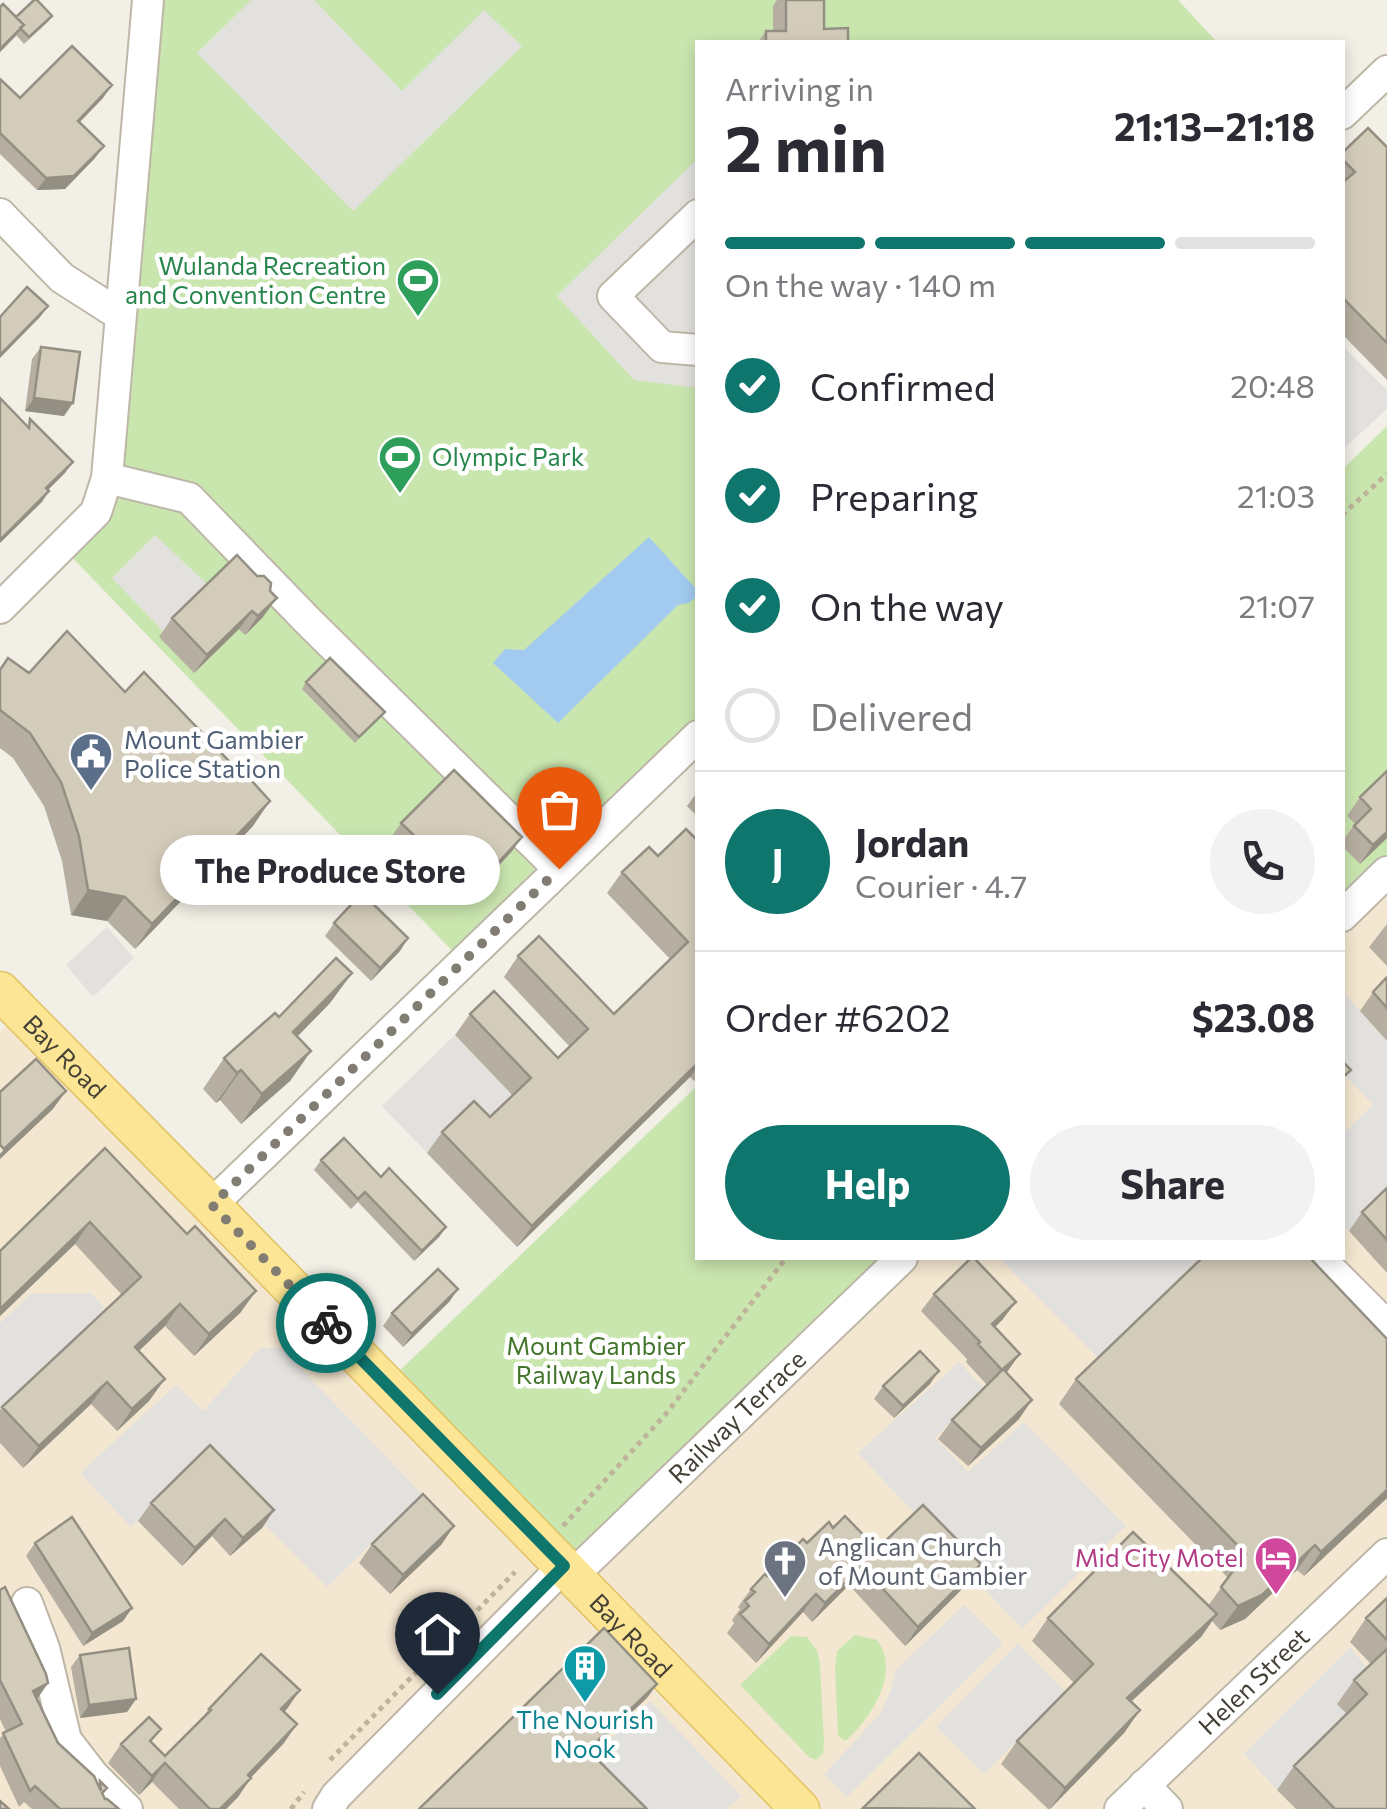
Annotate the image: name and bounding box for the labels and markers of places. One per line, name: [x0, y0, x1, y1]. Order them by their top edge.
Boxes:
place label: Wulanda Recreation and Convention Centre: [125, 250, 386, 309]
sports icon: Wulanda Recreation and Convention Centre: [395, 257, 441, 318]
sports icon: Olympic Park: [377, 434, 423, 495]
place label: Olympic Park: [432, 441, 585, 471]
place label: Mount Gambier Police Station: [124, 724, 304, 783]
public building icon: Mount Gambier Police Station: [68, 731, 114, 792]
pin: [517, 767, 602, 870]
callout: The Produce Store: [159, 834, 499, 904]
place label: Anglican Church of Mount Gambier: [818, 1531, 1027, 1590]
hotel icon: Mid City Motel: [1253, 1535, 1299, 1596]
church icon: Anglican Church of Mount Gambier: [762, 1538, 808, 1599]
place label: Mid City Motel: [1075, 1542, 1244, 1572]
pin: [395, 1592, 480, 1695]
building icon: The Nourish Nook: [562, 1643, 608, 1704]
place label: The Nourish Nook: [516, 1704, 654, 1763]

